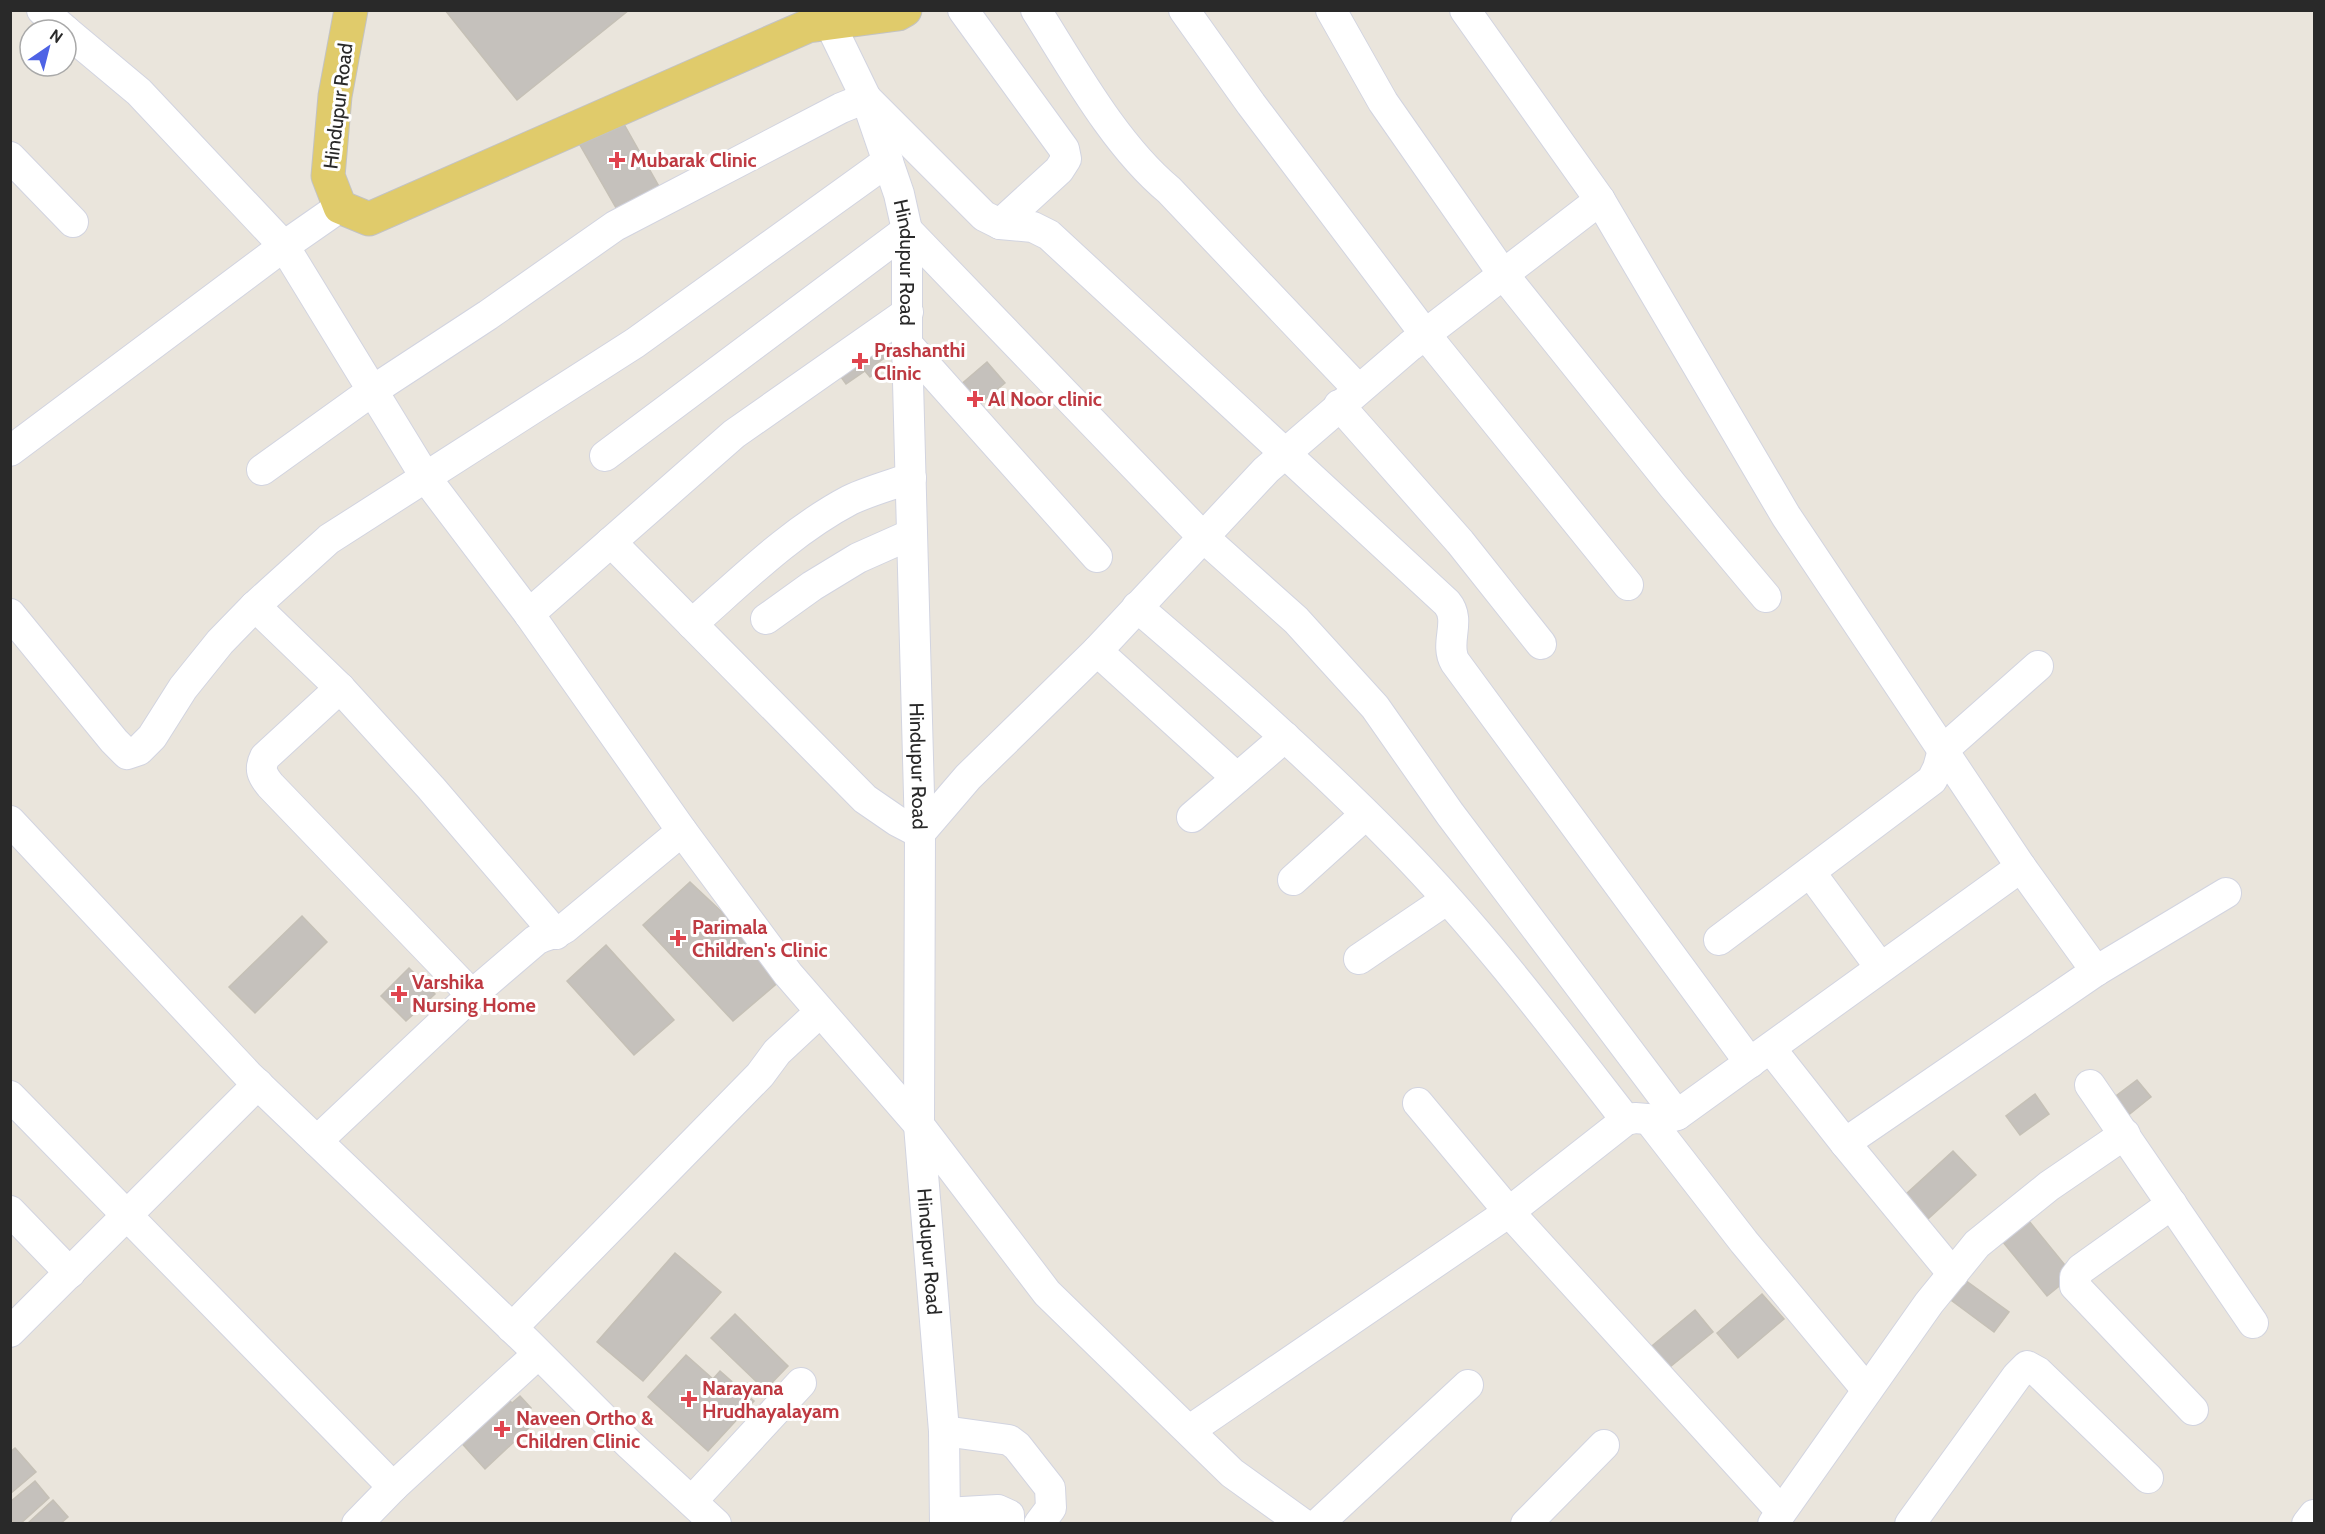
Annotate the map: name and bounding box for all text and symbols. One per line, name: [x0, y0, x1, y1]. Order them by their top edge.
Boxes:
north arrow: [18, 18, 78, 78]
text: N: [46, 25, 66, 47]
street label: Hindupur Road: [318, 42, 358, 170]
place label: Mubarak Clinic: [630, 148, 757, 172]
marker: Mubarak Clinic: [608, 151, 626, 169]
street label: Hindupur Road: [888, 197, 919, 326]
place label: Prashanthi Clinic: [874, 338, 965, 385]
marker: Prashanthi Clinic: [851, 352, 869, 370]
place label: Al Noor clinic: [988, 387, 1102, 411]
marker: Al Noor clinic: [966, 390, 984, 408]
street label: Hindupur Road: [905, 702, 932, 830]
place label: Parimala Children's Clinic: [692, 915, 828, 962]
marker: Parimala Children's Clinic: [669, 929, 687, 947]
place label: Varshika Nursing Home: [412, 970, 536, 1017]
marker: Varshika Nursing Home: [390, 985, 408, 1003]
street label: Hindupur Road: [912, 1187, 946, 1316]
place label: Narayana Hrudhayalayam: [702, 1376, 839, 1423]
marker: Narayana Hrudhayalayam: [680, 1390, 698, 1408]
place label: Naveen Ortho & Children Clinic: [516, 1406, 654, 1453]
marker: Naveen Ortho & Children Clinic: [493, 1420, 511, 1438]

